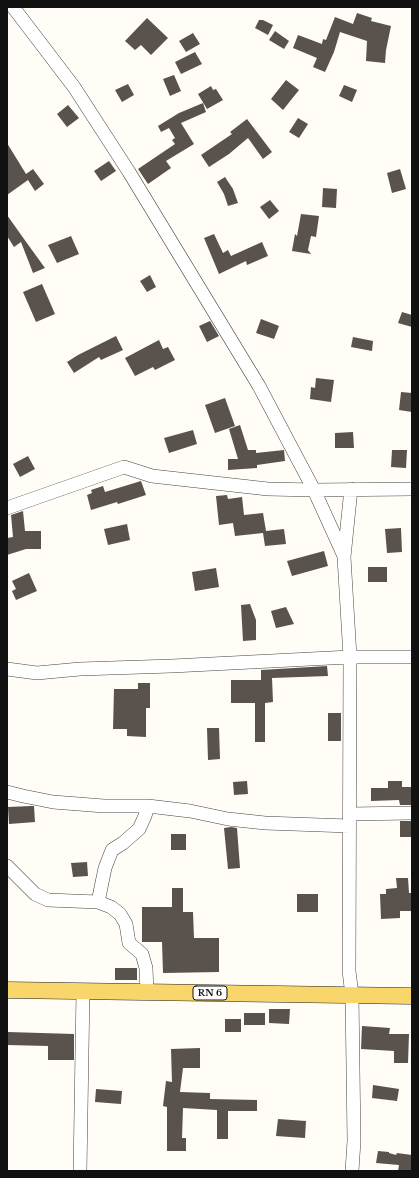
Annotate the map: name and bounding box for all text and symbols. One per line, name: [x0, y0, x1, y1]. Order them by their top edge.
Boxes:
road number: RN 6: [193, 986, 227, 1000]

